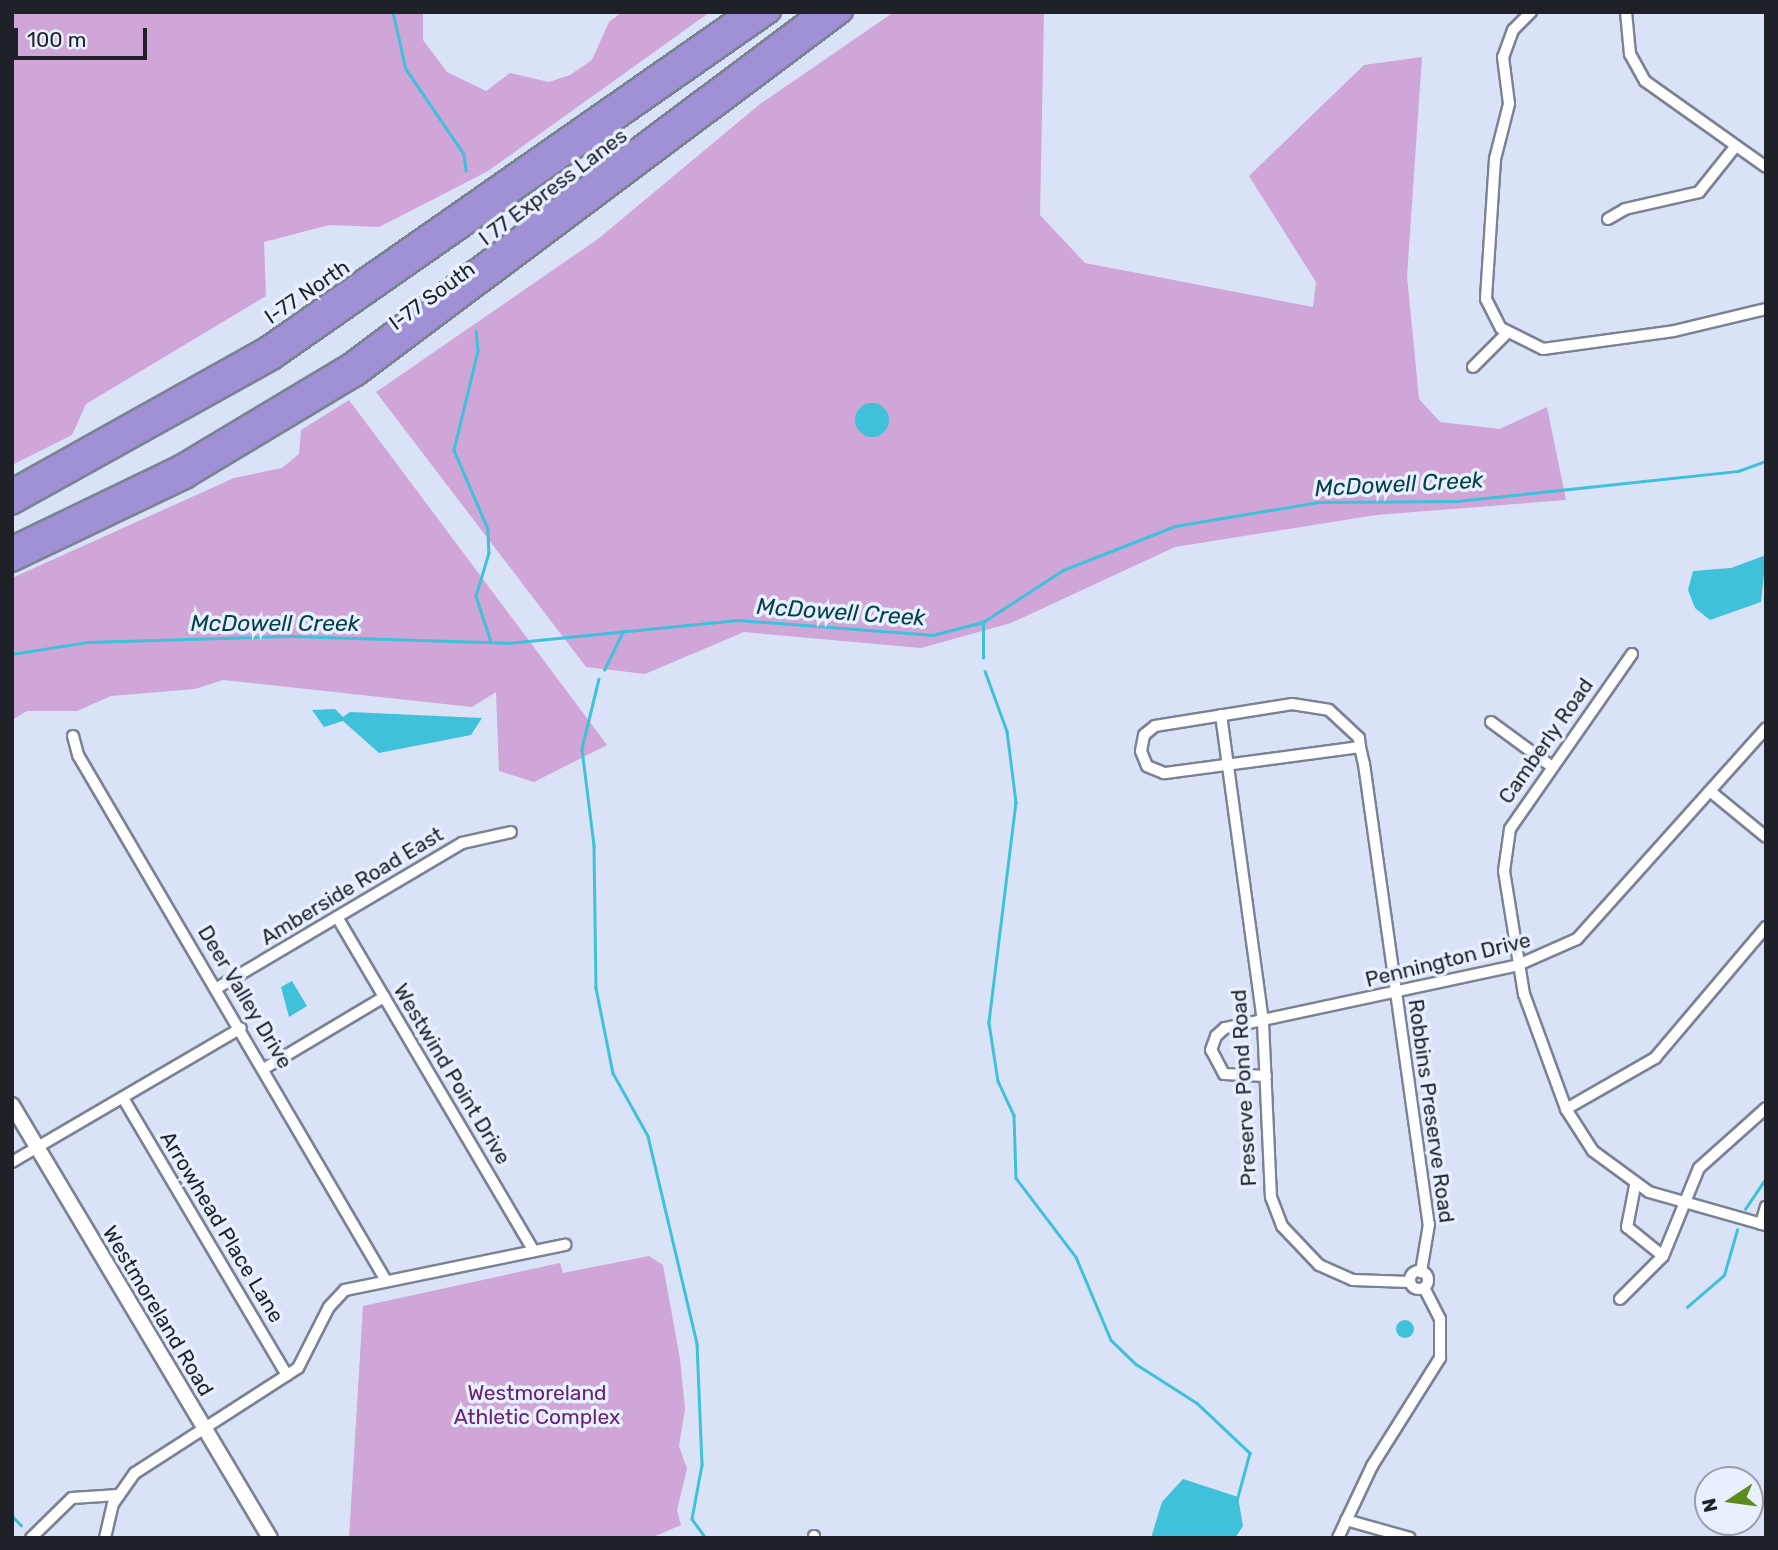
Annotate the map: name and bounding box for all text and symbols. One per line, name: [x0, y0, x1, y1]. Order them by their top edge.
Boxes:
scale bar: [18, 14, 150, 58]
text: 100 m: [27, 27, 86, 52]
street label: I 77 Express Lanes: [474, 123, 632, 251]
street label: I-77 North: [260, 254, 354, 330]
street label: I-77 South: [384, 256, 480, 336]
water label: McDowell Creek: [1314, 466, 1484, 502]
water label: McDowell Creek: [756, 592, 926, 632]
water label: McDowell Creek: [190, 609, 360, 637]
street label: Camberly Road: [1493, 673, 1599, 809]
street label: Amberside Road East: [256, 822, 448, 950]
street label: Deer Valley Drive: [192, 920, 298, 1074]
street label: Pennington Drive: [1363, 927, 1533, 993]
street label: Westwind Point Drive: [388, 979, 516, 1169]
street label: Preserve Pond Road: [1226, 989, 1262, 1187]
street label: Robbins Preserve Road: [1403, 997, 1459, 1225]
street label: Arrowhead Place Lane: [155, 1127, 289, 1327]
street label: Westmoreland Road: [97, 1221, 219, 1401]
park label: Westmoreland Athletic Complex: [454, 1380, 620, 1430]
north arrow: [1694, 1466, 1764, 1536]
text: N: [1697, 1496, 1723, 1515]

